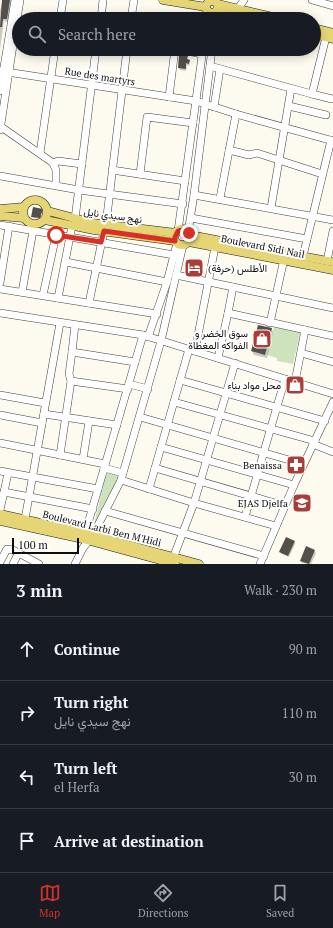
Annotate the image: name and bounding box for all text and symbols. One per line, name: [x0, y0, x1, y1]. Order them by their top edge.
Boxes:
search box: [12, 12, 321, 56]
icon: search: [26, 23, 48, 45]
text: Search here: [58, 24, 136, 44]
street label: Rue des martyrs: [64, 64, 136, 88]
street label: نهج سيدي نايل: [82, 205, 143, 228]
route end: [180, 224, 198, 242]
route start: [47, 226, 65, 244]
street label: Boulevard Sidi Nail: [220, 232, 306, 261]
hotel icon: الأطلس (حرفة): [183, 257, 205, 279]
place label: الأطلس (حرفة): [208, 262, 267, 275]
place label: سوق الخضر و الفواكه المغطاة: [188, 327, 248, 352]
shop icon: سوق الخضر و الفواكه المغطاة: [251, 328, 273, 350]
shop icon: محل مواد بناء: [284, 374, 306, 396]
place label: محل مواد بناء: [227, 379, 281, 392]
pharmacy icon: Benaissa: [285, 454, 307, 476]
place label: Benaissa: [243, 459, 282, 472]
school or university icon: EJAS Djelfa: [291, 492, 313, 514]
place label: EJAS Djelfa: [238, 497, 288, 510]
street label: Boulevard Larbi Ben M'Hidi: [41, 507, 163, 550]
scale bar: [12, 536, 79, 555]
text: 100 m: [18, 538, 48, 552]
text: 3 min: [16, 579, 63, 602]
text: Walk · 230 m: [244, 581, 317, 599]
icon: ahead: [16, 638, 38, 660]
text: Continue: [54, 639, 120, 659]
text: 90 m: [289, 640, 317, 658]
text: Turn right: [54, 692, 129, 712]
icon: right: [16, 702, 38, 724]
text: 110 m: [282, 704, 317, 722]
text: نهج سيدي نايل: [54, 712, 131, 730]
text: Turn left: [54, 758, 118, 778]
icon: left: [16, 766, 38, 788]
text: 30 m: [289, 768, 317, 786]
text: el Herfa: [54, 778, 100, 796]
icon: arrive: [16, 830, 38, 852]
text: Arrive at destination: [54, 831, 204, 851]
tab: Map: [39, 882, 61, 920]
tab: Directions: [138, 882, 189, 920]
tab: Saved: [266, 882, 294, 920]

